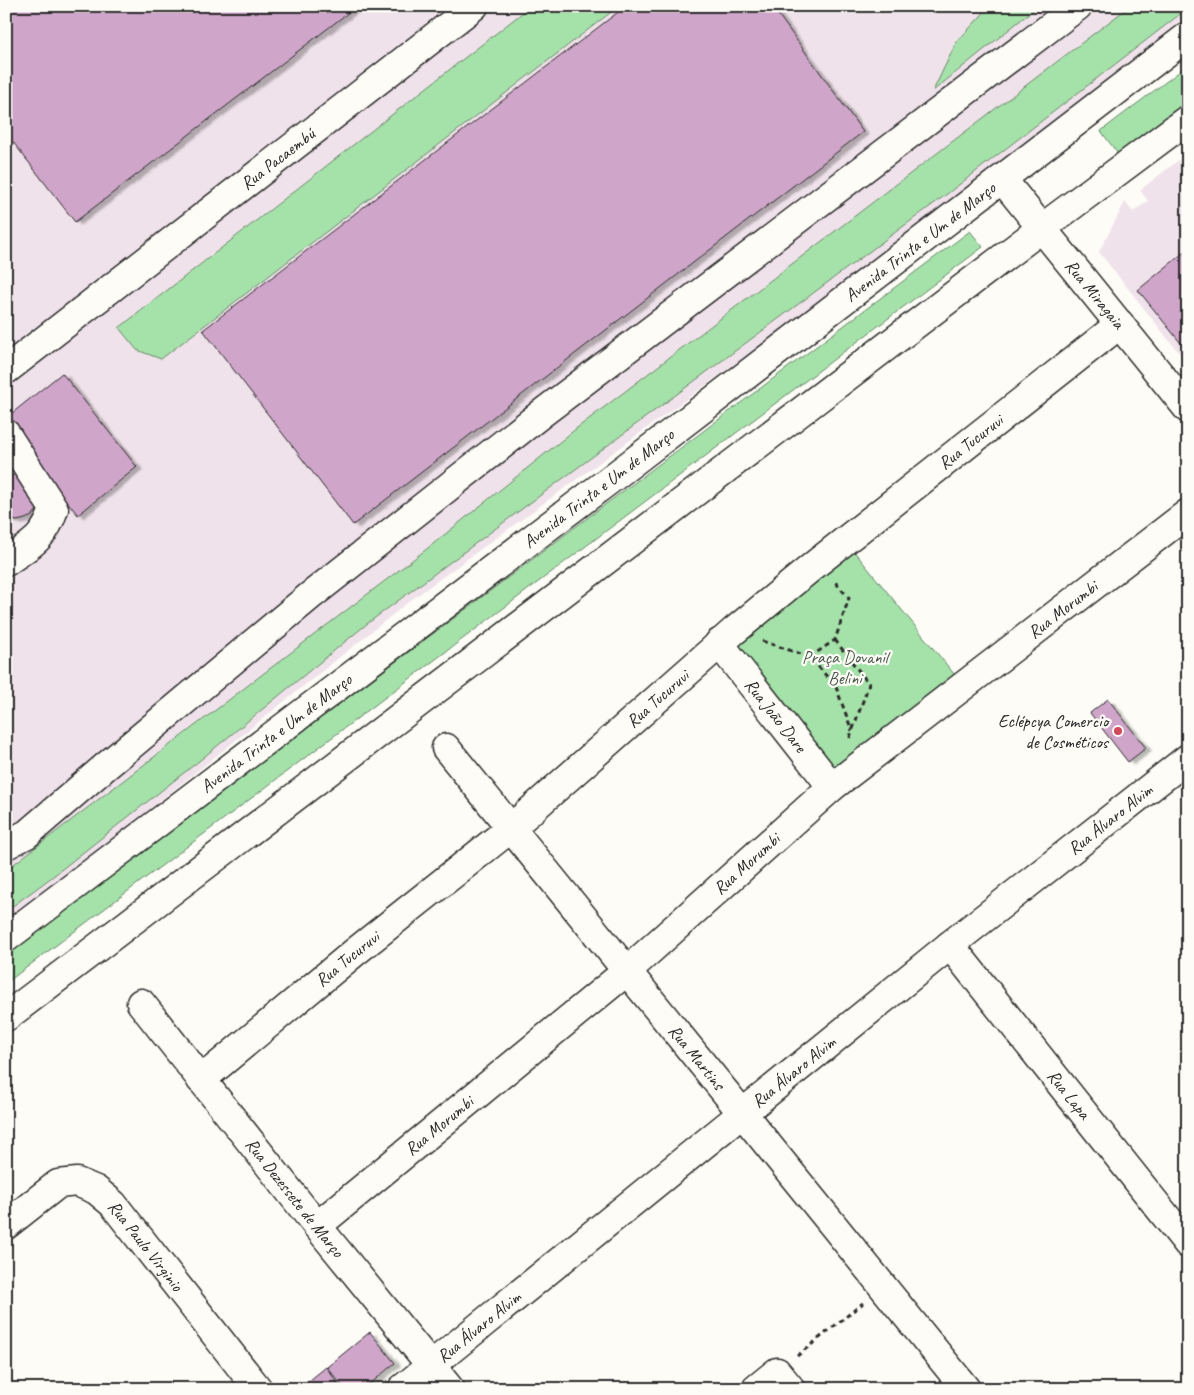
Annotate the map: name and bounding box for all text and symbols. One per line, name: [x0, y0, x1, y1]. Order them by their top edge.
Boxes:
street label: Rua Pacaembú: [236, 122, 320, 195]
street label: Avenida Trinta e Um de Março: [840, 176, 1001, 307]
street label: Rua Miragaia: [1060, 255, 1130, 334]
street label: Rua Tucuruvi: [934, 408, 1009, 474]
street label: Avenida Trinta e Um de Março: [519, 423, 680, 553]
street label: Rua Morumbi: [1023, 574, 1104, 643]
park label: Praça Dovanil Belini: [802, 646, 891, 689]
street label: Rua Tucuruvi: [622, 663, 695, 732]
street label: Avenida Trinta e Um de Março: [196, 668, 357, 798]
street label: Rua João Dare: [740, 674, 812, 758]
place label: Eclépcya Comercio de Cosméticos: [998, 710, 1110, 753]
marker: Eclépcya Comercio de Cosméticos: [1112, 725, 1124, 737]
street label: Rua Álvaro Alvim: [1063, 778, 1158, 859]
street label: Rua Morumbi: [709, 826, 786, 899]
street label: Rua Tucuruvi: [311, 924, 386, 991]
street label: Rua Martins: [664, 1020, 731, 1096]
street label: Rua Álvaro Alvim: [747, 1030, 841, 1112]
street label: Rua Lapa: [1043, 1065, 1096, 1125]
street label: Rua Morumbi: [400, 1089, 480, 1160]
street label: Rua Dezessete de Março: [241, 1133, 350, 1263]
street label: Rua Paulo Virginio: [103, 1196, 189, 1297]
street label: Rua Álvaro Alvim: [432, 1285, 526, 1367]

